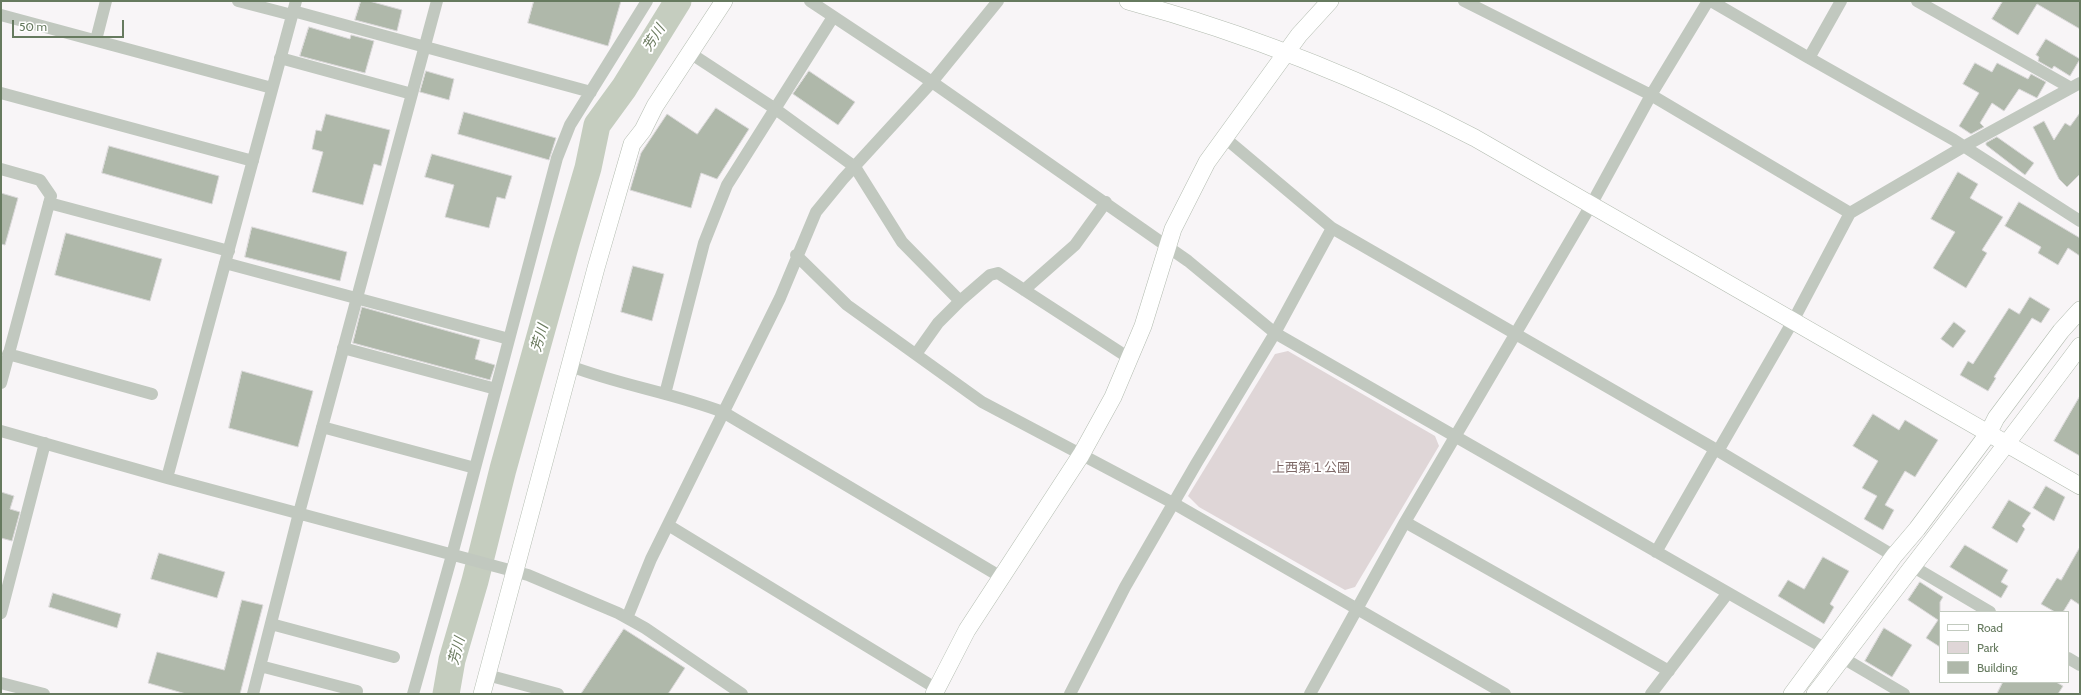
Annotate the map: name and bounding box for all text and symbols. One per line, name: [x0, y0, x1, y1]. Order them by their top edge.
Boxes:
scale bar: [14, 12, 126, 38]
text: 50 m: [19, 19, 47, 34]
water label: 芳川: [639, 22, 669, 54]
water label: 芳川: [528, 322, 552, 354]
park label: 上西第１公園: [1272, 460, 1350, 476]
legend: [1939, 611, 2069, 683]
text: Road: [1977, 620, 2003, 635]
water label: 芳川: [445, 635, 469, 667]
text: Park: [1977, 640, 1999, 655]
text: Building: [1977, 660, 2018, 675]

